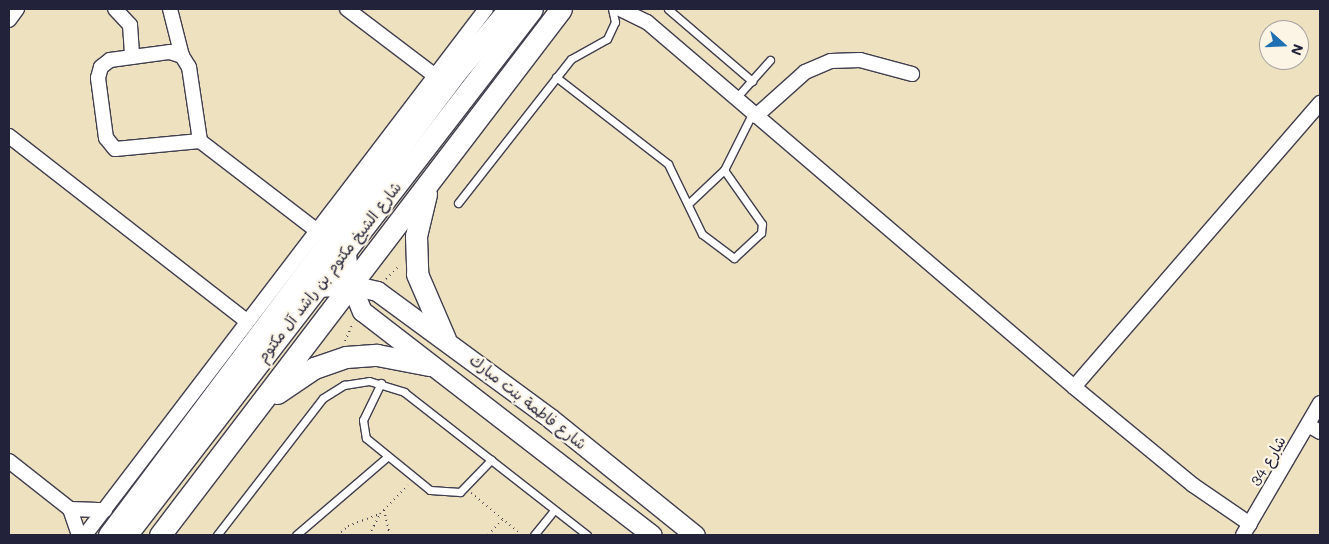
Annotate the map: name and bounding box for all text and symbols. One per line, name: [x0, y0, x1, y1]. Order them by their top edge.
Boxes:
north arrow: [1259, 20, 1309, 70]
text: N: [1287, 42, 1308, 58]
street label: شارع الشيخ مكتوم بن راشد آل مكتوم: [253, 178, 405, 366]
street label: شارع فاطمة بنت مبارك: [466, 351, 590, 453]
street label: شارع 34: [1246, 433, 1290, 489]

